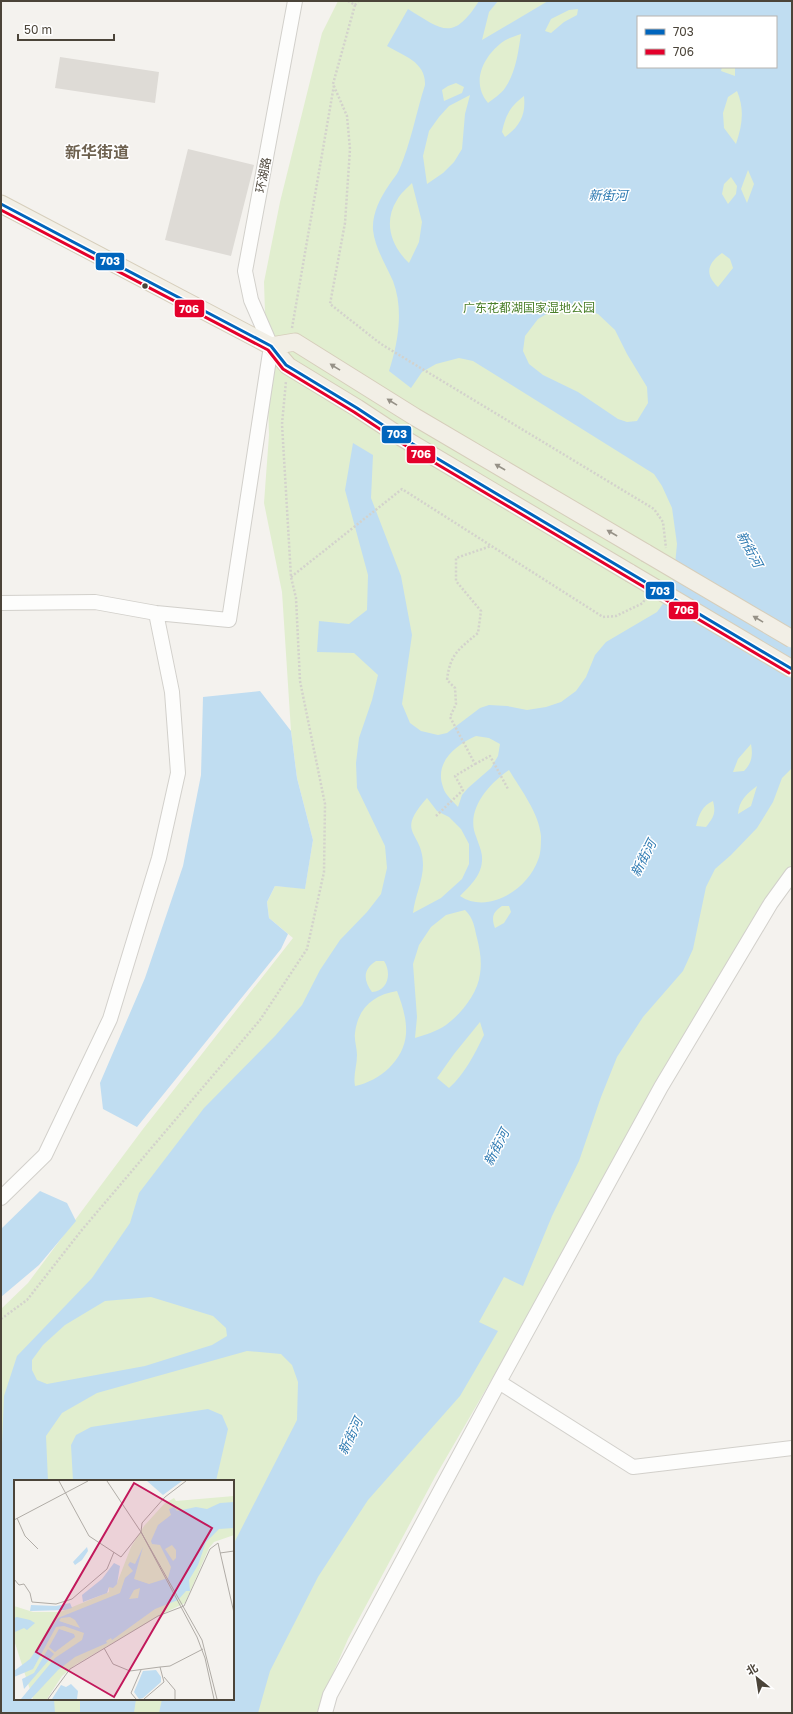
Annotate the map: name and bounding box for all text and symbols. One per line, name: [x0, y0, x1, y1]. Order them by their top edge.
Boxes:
scale bar: [18, 16, 114, 42]
legend: [637, 16, 777, 68]
text: 50 m: [24, 22, 52, 37]
text: 703: [673, 24, 694, 39]
text: 706: [673, 44, 694, 59]
district label: 新华街道: [65, 142, 129, 162]
street label: 环湖路: [252, 156, 274, 194]
water label: 新街河: [588, 187, 630, 203]
line badge: 703: [95, 252, 125, 271]
text: 703: [100, 254, 120, 267]
unlabelled marker: [140, 281, 150, 291]
line badge: 706: [174, 299, 205, 318]
park label: 广东花都湖国家湿地公园: [463, 300, 595, 315]
text: 706: [179, 302, 199, 315]
one-way arrow: [329, 363, 341, 370]
one-way arrow: [386, 399, 397, 406]
line badge: 703: [381, 425, 412, 444]
text: 703: [387, 427, 407, 440]
line badge: 706: [406, 445, 436, 464]
text: 706: [411, 447, 431, 460]
one-way arrow: [495, 463, 505, 471]
water label: 新街河: [734, 528, 768, 573]
one-way arrow: [606, 529, 618, 536]
line badge: 703: [645, 581, 675, 600]
text: 703: [650, 584, 670, 597]
line badge: 706: [668, 601, 699, 620]
text: 706: [674, 603, 694, 616]
one-way arrow: [752, 616, 764, 623]
water label: 新街河: [627, 834, 660, 879]
water label: 新街河: [480, 1123, 513, 1168]
water label: 新街河: [334, 1412, 367, 1457]
inset map: [14, 1480, 234, 1700]
north arrow: [737, 1658, 777, 1698]
text: 北: [744, 1661, 760, 1677]

